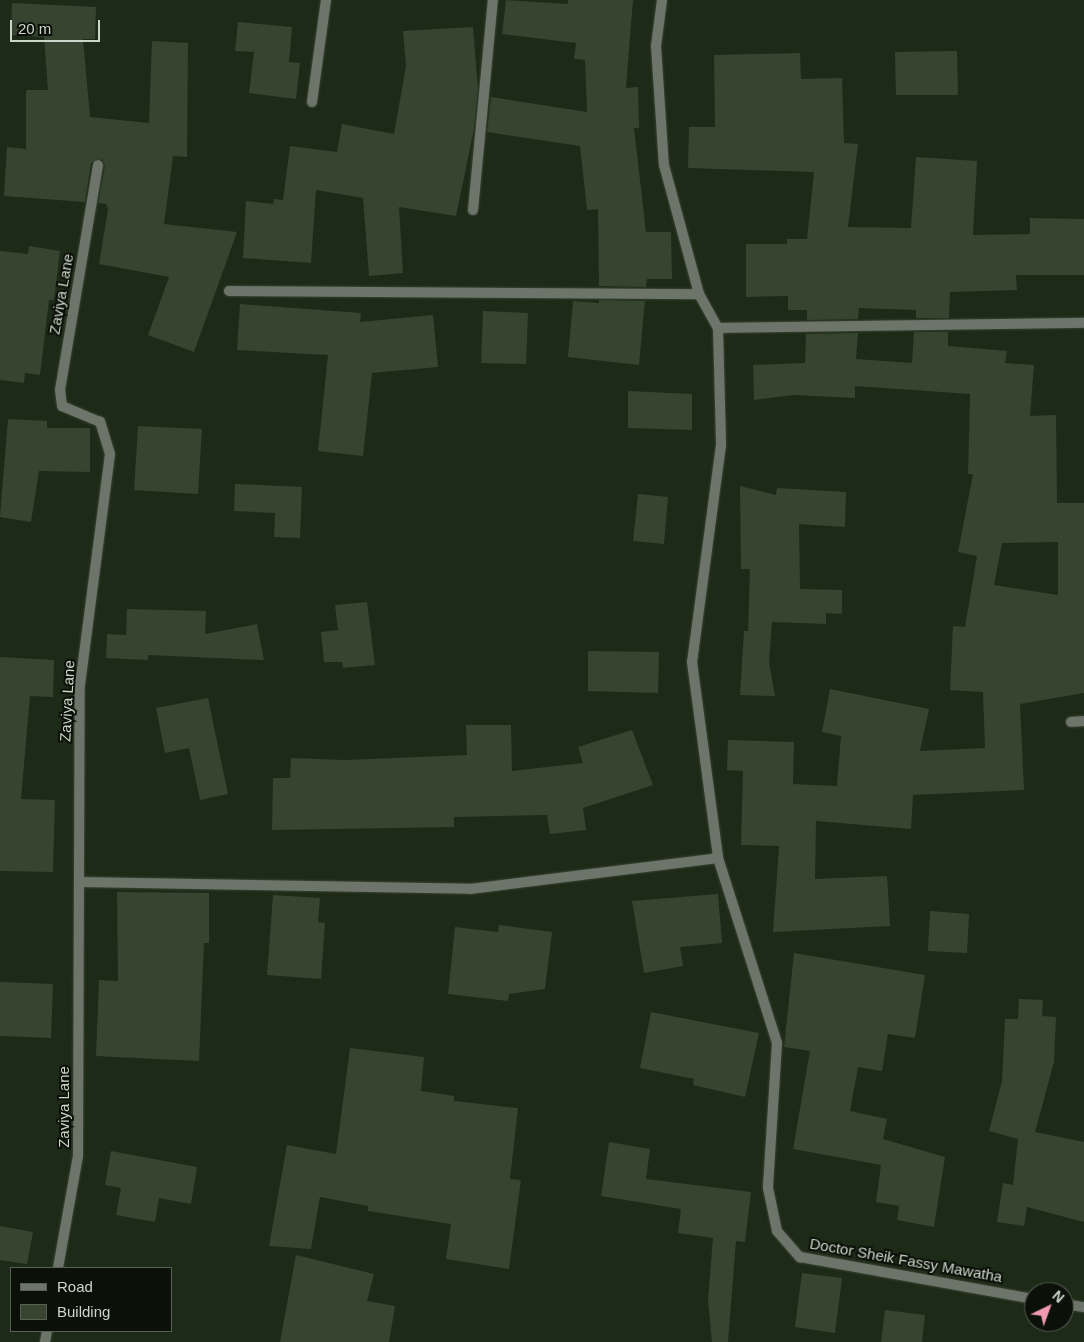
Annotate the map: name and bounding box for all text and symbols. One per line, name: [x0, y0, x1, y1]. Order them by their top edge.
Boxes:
scale bar: [12, 10, 102, 42]
text: 20 m: [18, 20, 51, 37]
street label: Zaviya Lane: [45, 252, 77, 336]
street label: Zaviya Lane: [56, 660, 78, 742]
street label: Zaviya Lane: [55, 1066, 73, 1148]
street label: Doctor Sheik Fassy Mawatha: [808, 1234, 1004, 1286]
legend: [10, 1267, 172, 1332]
text: Road: [57, 1278, 93, 1295]
north arrow: [1024, 1282, 1074, 1332]
text: N: [1049, 1287, 1067, 1306]
text: Building: [57, 1303, 110, 1320]

